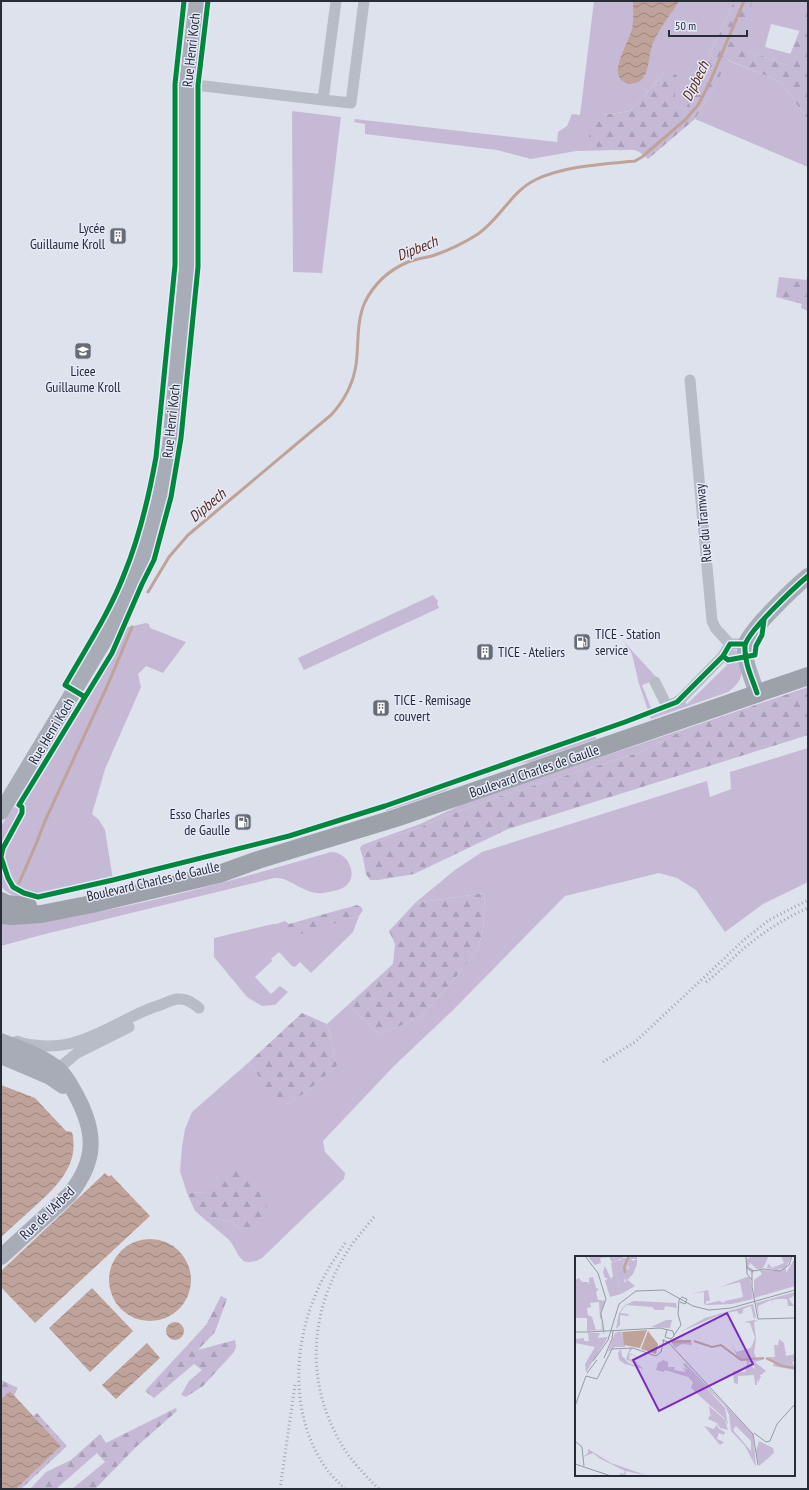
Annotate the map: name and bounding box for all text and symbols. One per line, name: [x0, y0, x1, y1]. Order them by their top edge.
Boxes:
street label: Rue Henri Koch: [178, 12, 204, 88]
scale bar: [669, 12, 747, 38]
text: 50 m: [675, 18, 696, 33]
water label: Dipbech: [677, 57, 713, 104]
place label: Lycée Guillaume Kroll: [30, 219, 106, 253]
building icon: Lycée Guillaume Kroll: [108, 226, 128, 246]
water label: Dipbech: [394, 231, 441, 265]
school or university icon: Licee Guillaume Kroll: [73, 341, 93, 361]
place label: Licee Guillaume Kroll: [45, 362, 121, 396]
street label: Rue Henri Koch: [158, 383, 184, 459]
street label: Rue du Tramway: [691, 482, 715, 563]
water label: Dipbech: [185, 483, 230, 526]
place label: TICE - Station service: [595, 625, 660, 659]
fuel station icon: TICE - Station service: [572, 632, 592, 652]
building icon: TICE - Ateliers: [475, 642, 495, 662]
place label: TICE - Ateliers: [498, 643, 565, 661]
place label: TICE - Remisage couvert: [394, 691, 471, 725]
street label: Rue Henri Koch: [24, 694, 78, 768]
building icon: TICE - Remisage couvert: [371, 698, 391, 718]
street label: Boulevard Charles de Gaulle: [467, 740, 601, 802]
place label: Esso Charles de Gaulle: [170, 805, 230, 839]
fuel station icon: Esso Charles de Gaulle: [233, 812, 253, 832]
street label: Boulevard Charles de Gaulle: [85, 857, 221, 905]
street label: Rue de l'Arbed: [16, 1183, 78, 1243]
inset map: [575, 1256, 795, 1476]

